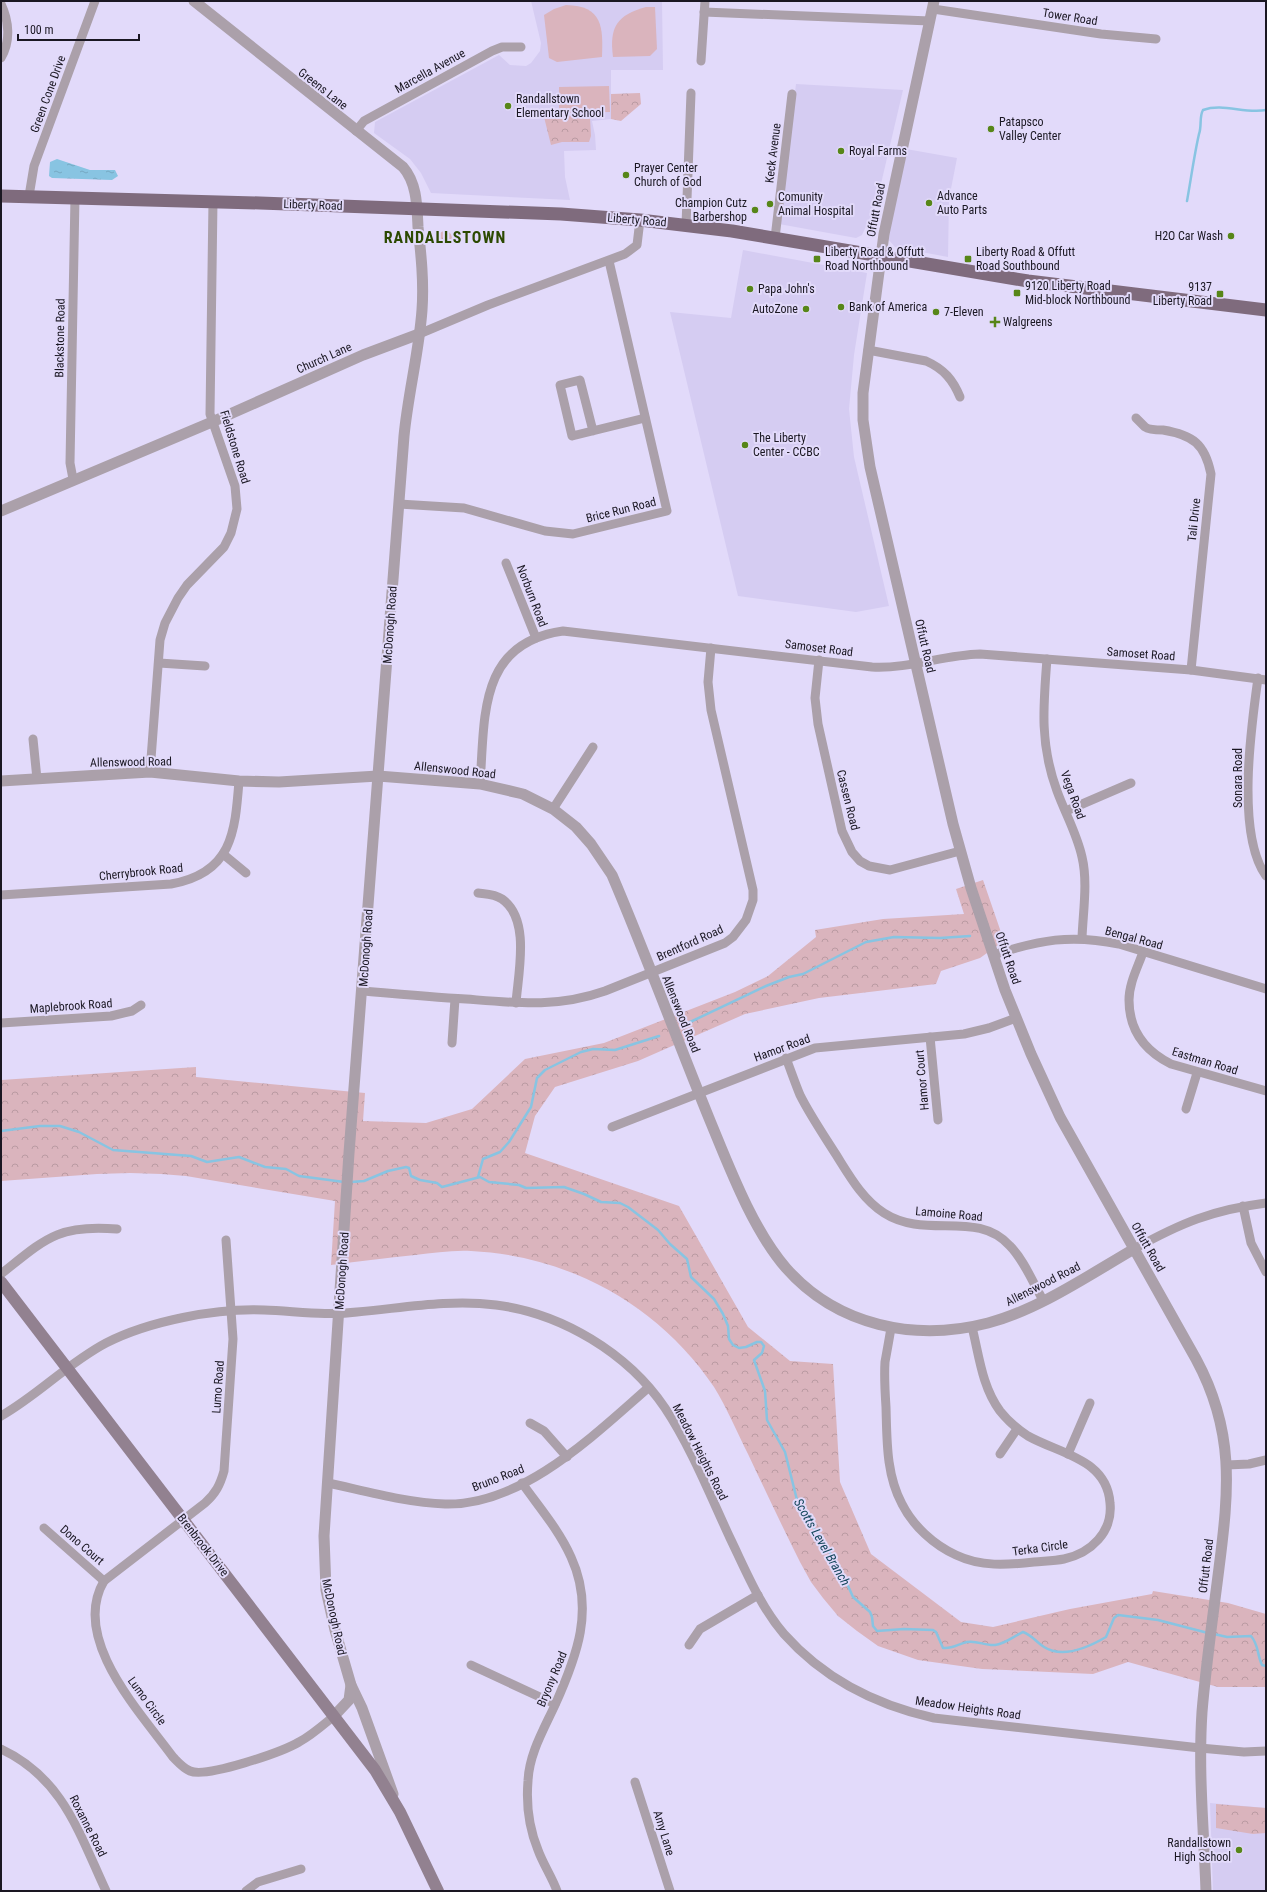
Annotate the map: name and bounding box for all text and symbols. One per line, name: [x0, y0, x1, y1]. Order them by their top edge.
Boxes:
street label: Tower Road: [1041, 6, 1099, 28]
scale bar: [18, 16, 139, 42]
text: 100 m: [24, 23, 54, 37]
street label: Marcella Avenue: [392, 46, 468, 96]
street label: Green Cone Drive: [27, 53, 69, 135]
street label: Greens Lane: [296, 65, 351, 113]
place label: Randallstown Elementary School: [516, 92, 604, 120]
marker: Randallstown Elementary School: [503, 101, 513, 111]
place label: Patapsco Valley Center: [999, 115, 1061, 143]
street label: Keck Avenue: [762, 122, 784, 184]
marker: Patapsco Valley Center: [986, 124, 996, 134]
place label: Royal Farms: [849, 144, 907, 158]
marker: Royal Farms: [836, 146, 846, 156]
place label: Prayer Center Church of God: [634, 161, 702, 189]
marker: Prayer Center Church of God: [621, 170, 631, 180]
street label: Offutt Road: [864, 182, 888, 238]
place label: Advance Auto Parts: [937, 189, 987, 217]
place label: Comunity Animal Hospital: [778, 190, 853, 218]
place label: Champion Cutz Barbershop: [675, 196, 747, 224]
street label: Liberty Road: [283, 197, 343, 213]
marker: Advance Auto Parts: [924, 198, 934, 208]
marker: Comunity Animal Hospital: [765, 199, 775, 209]
marker: Champion Cutz Barbershop: [750, 205, 760, 215]
street label: Liberty Road: [607, 210, 667, 230]
district label: RANDALLSTOWN: [384, 228, 506, 247]
place label: H2O Car Wash: [1155, 229, 1223, 243]
marker: H2O Car Wash: [1226, 231, 1236, 241]
place label: Liberty Road & Offutt Road Northbound: [825, 245, 925, 273]
place label: Liberty Road & Offutt Road Southbound: [976, 245, 1076, 273]
marker: Liberty Road & Offutt Road Northbound: [812, 254, 822, 264]
marker: Liberty Road & Offutt Road Southbound: [963, 254, 973, 264]
place label: 9120 Liberty Road Mid-block Northbound: [1025, 279, 1130, 307]
place label: 9137 Liberty Road: [1153, 280, 1212, 308]
place label: Papa John's: [758, 282, 815, 296]
marker: Papa John's: [745, 284, 755, 294]
marker: 9120 Liberty Road Mid-block Northbound: [1012, 288, 1022, 298]
marker: 9137 Liberty Road: [1215, 289, 1225, 299]
street label: Blackstone Road: [52, 298, 68, 378]
place label: Bank of America: [849, 300, 927, 314]
place label: AutoZone: [752, 302, 798, 316]
marker: Bank of America: [836, 302, 846, 312]
marker: AutoZone: [801, 304, 811, 314]
place label: 7-Eleven: [944, 305, 984, 319]
marker: 7-Eleven: [931, 307, 941, 317]
place label: Walgreens: [1003, 315, 1052, 329]
marker: Walgreens: [990, 317, 1000, 327]
street label: Church Lane: [294, 339, 354, 376]
street label: Fieldstone Road: [217, 409, 253, 485]
place label: The Liberty Center - CCBC: [753, 431, 820, 459]
marker: The Liberty Center - CCBC: [740, 440, 750, 450]
street label: Brice Run Road: [585, 495, 658, 525]
street label: Tali Drive: [1185, 497, 1203, 542]
street label: Norburn Road: [514, 563, 550, 629]
street label: McDonogh Road: [380, 586, 400, 664]
street label: Offutt Road: [912, 618, 938, 674]
street label: Samoset Road: [784, 637, 854, 659]
street label: Samoset Road: [1106, 645, 1176, 663]
street label: Sonara Road: [1231, 748, 1245, 808]
street label: Allenswood Road: [90, 754, 172, 770]
street label: Allenswood Road: [414, 759, 497, 781]
street label: Cassen Road: [834, 768, 862, 832]
street label: Vega Road: [1058, 769, 1088, 821]
street label: Cherrybrook Road: [98, 861, 184, 883]
street label: McDonogh Road: [356, 909, 376, 987]
street label: Brentford Road: [655, 922, 725, 964]
street label: Bengal Road: [1104, 924, 1164, 952]
street label: Offutt Road: [992, 930, 1024, 986]
street label: Allenswood Road: [659, 973, 703, 1055]
street label: Maplebrook Road: [29, 996, 113, 1016]
street label: Hamor Road: [752, 1031, 812, 1065]
street label: Eastman Road: [1170, 1044, 1240, 1078]
street label: Hamor Court: [912, 1049, 932, 1111]
street label: Lamoine Road: [915, 1204, 983, 1224]
street label: Offutt Road: [1128, 1220, 1168, 1274]
street label: McDonogh Road: [332, 1232, 352, 1310]
street label: Allenswood Road: [1003, 1259, 1083, 1309]
street label: Lumo Road: [209, 1360, 227, 1414]
street label: Meadow Heights Road: [670, 1401, 730, 1503]
street label: Bruno Road: [470, 1462, 526, 1494]
water label: Scotts Level Branch: [791, 1496, 853, 1588]
street label: Brenbrook Drive: [174, 1511, 232, 1579]
street label: Dono Court: [57, 1522, 107, 1568]
street label: Terka Circle: [1011, 1537, 1069, 1559]
street label: Offutt Road: [1196, 1538, 1216, 1594]
street label: McDonogh Road: [319, 1577, 349, 1657]
street label: Bryony Road: [534, 1649, 570, 1709]
street label: Lumo Circle: [125, 1674, 169, 1728]
street label: Meadow Heights Road: [914, 1694, 1022, 1722]
street label: Roxanne Road: [66, 1793, 110, 1859]
street label: Amy Lane: [650, 1809, 678, 1858]
place label: Randallstown High School: [1167, 1836, 1231, 1864]
marker: Randallstown High School: [1234, 1845, 1244, 1855]

